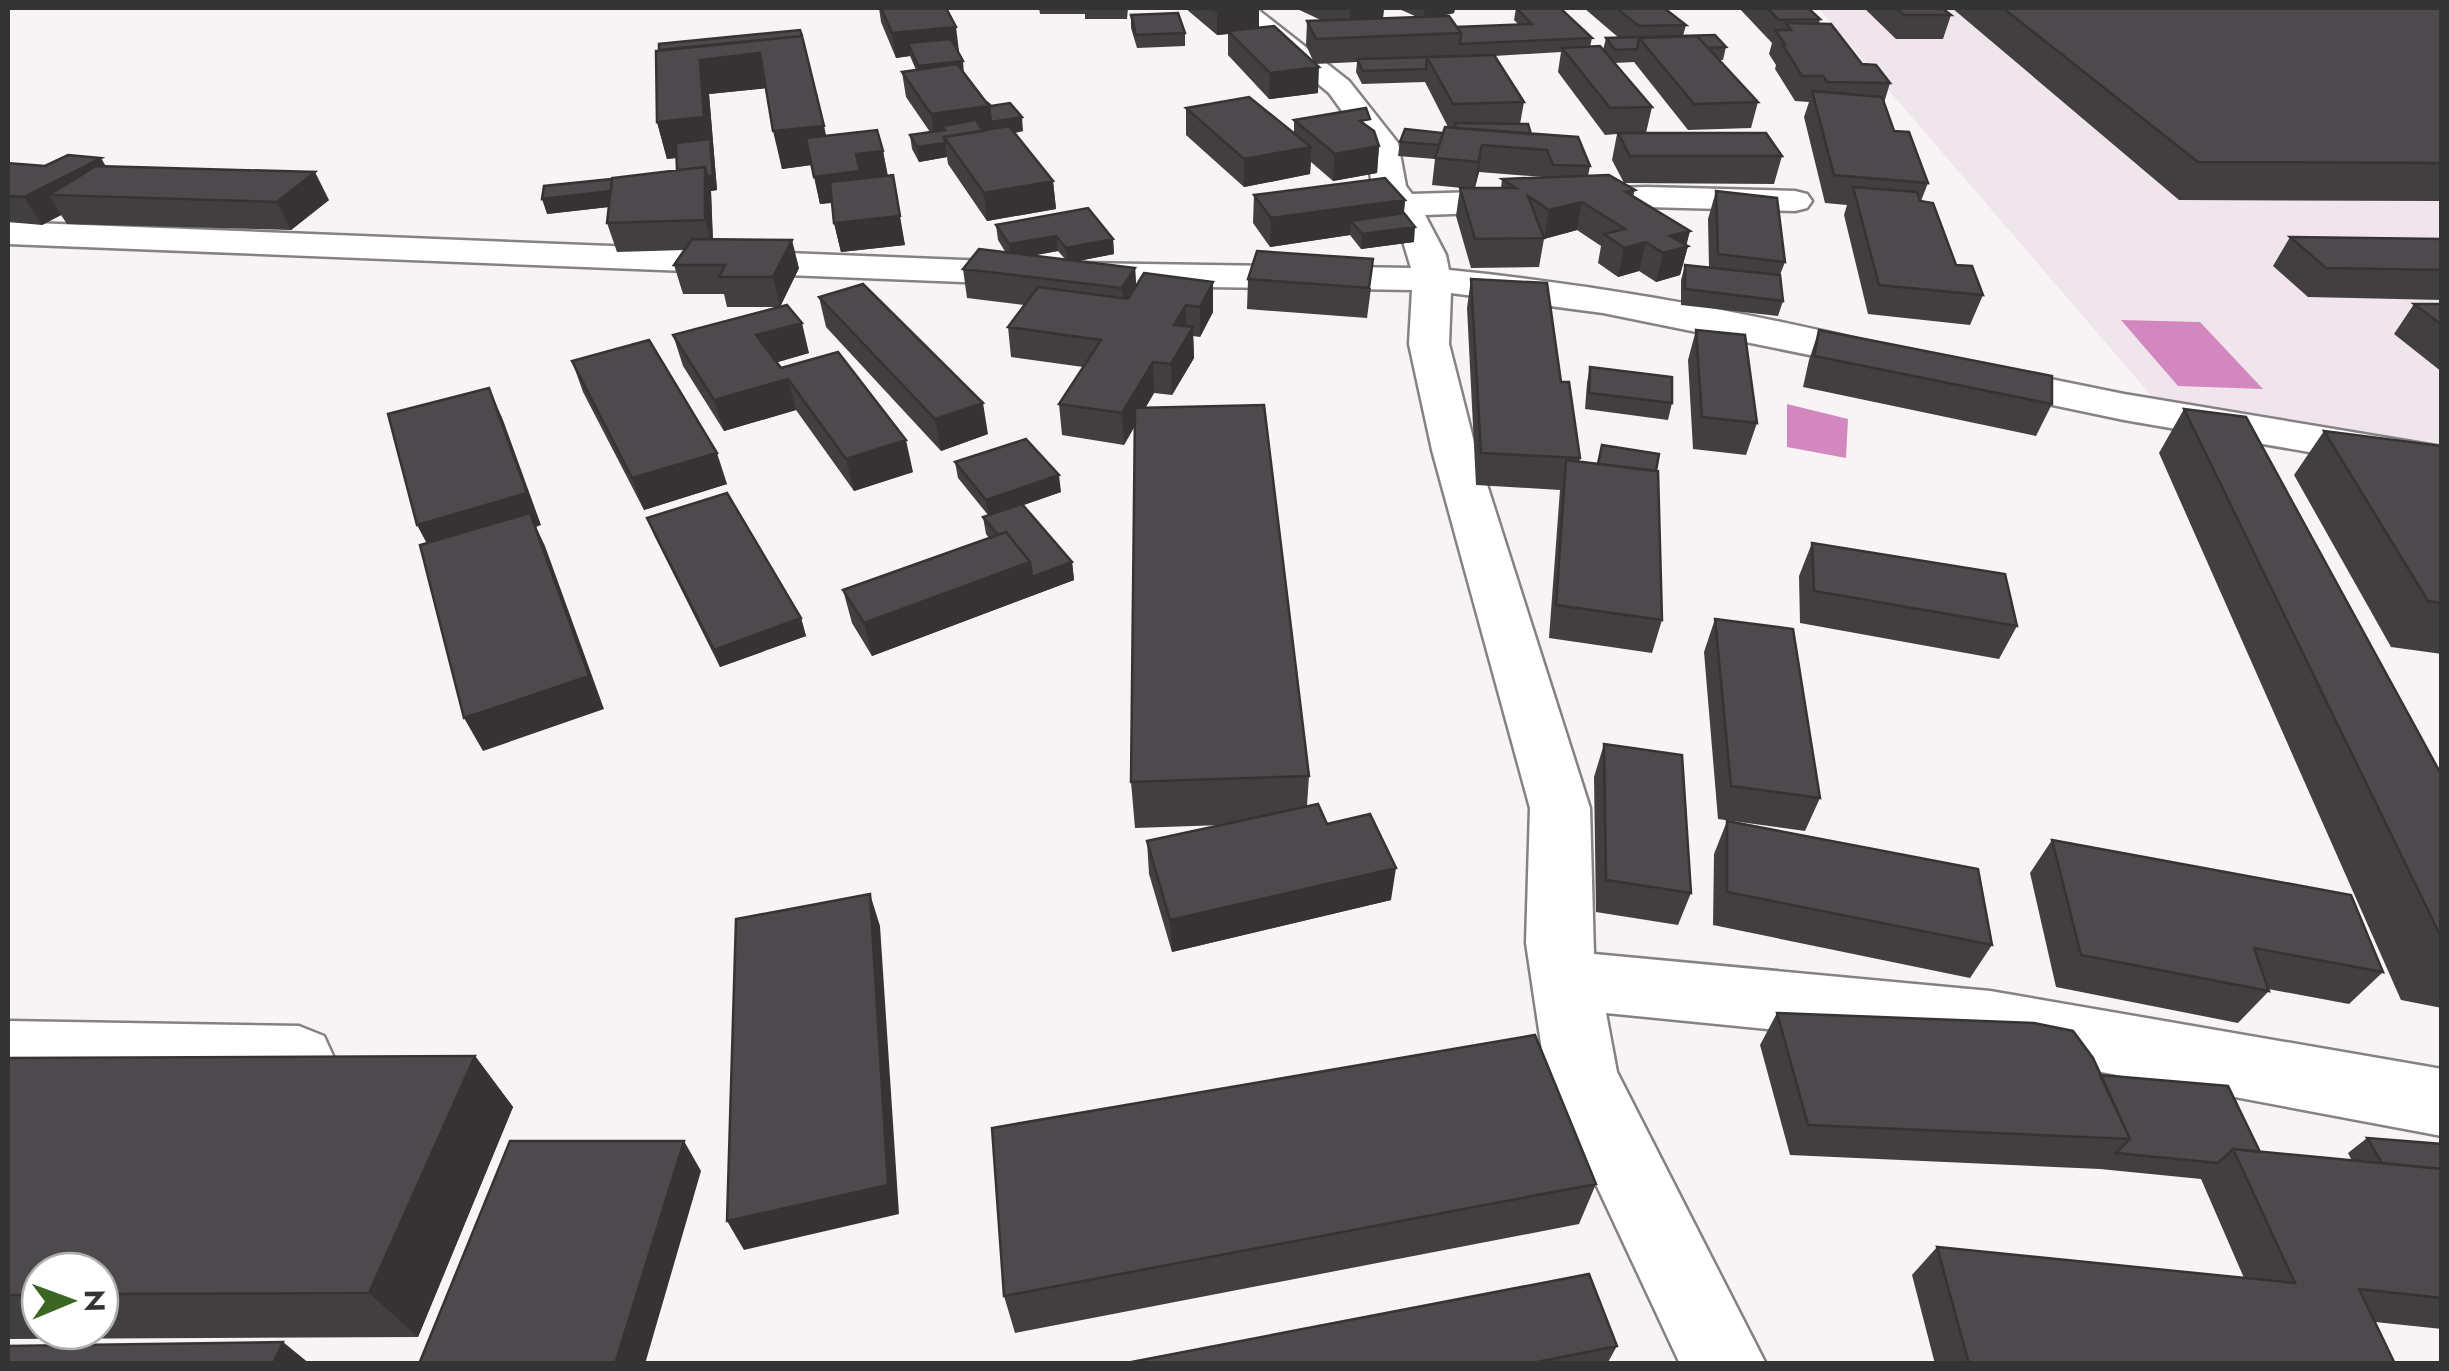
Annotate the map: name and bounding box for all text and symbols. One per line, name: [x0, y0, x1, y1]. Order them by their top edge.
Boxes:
north arrow: [20, 1251, 120, 1351]
text: N: [74, 1289, 115, 1312]

